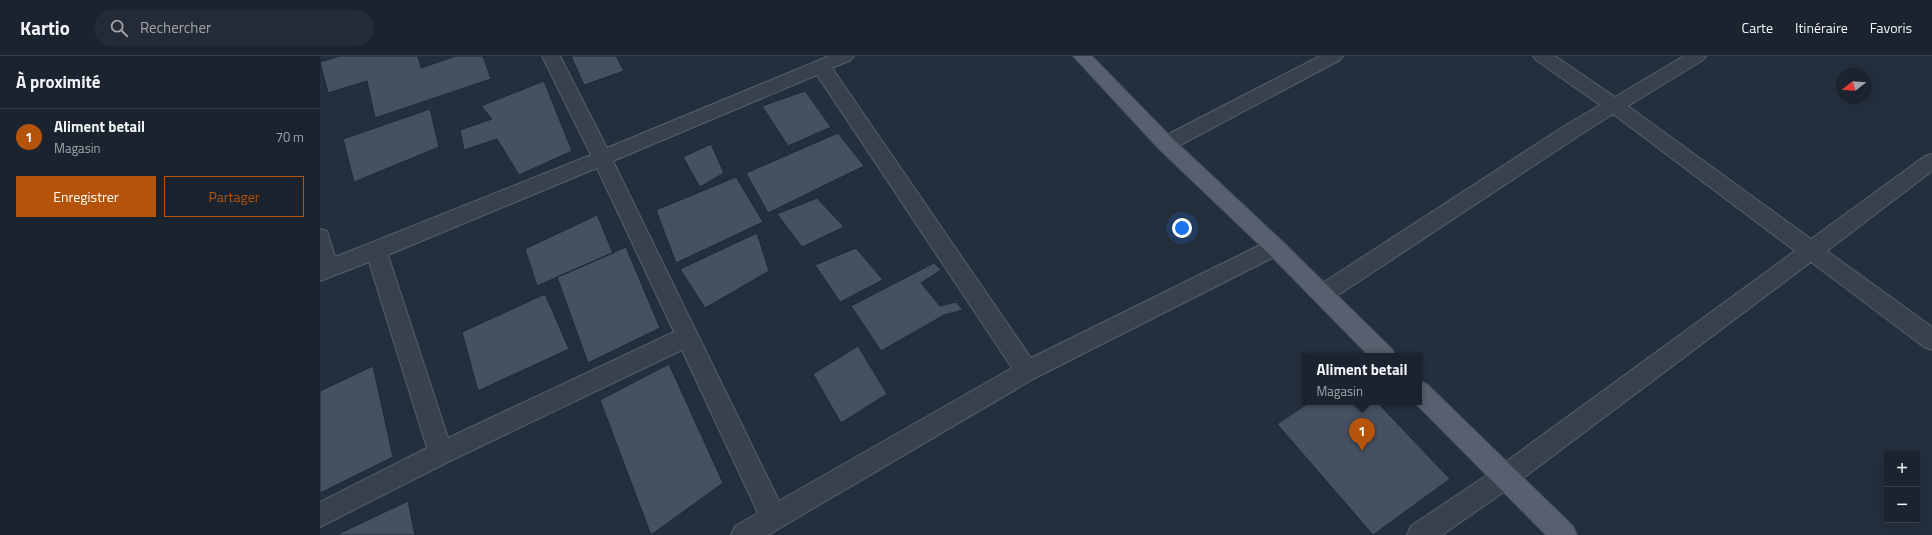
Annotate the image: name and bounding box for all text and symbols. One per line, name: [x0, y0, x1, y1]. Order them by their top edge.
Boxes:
search box: [94, 10, 374, 46]
text: Kartio: [20, 13, 70, 42]
text: Rechercher: [140, 16, 211, 39]
icon: search: [108, 17, 130, 39]
text: Carte: [1742, 17, 1773, 38]
text: Itinéraire: [1795, 17, 1848, 38]
text: Favoris: [1870, 17, 1912, 38]
north arrow: [1836, 68, 1872, 104]
text: À proximité: [16, 69, 100, 95]
text: Aliment betail: [54, 115, 145, 138]
text: 1: [25, 127, 33, 147]
text: 70 m: [276, 127, 304, 147]
text: Magasin: [54, 138, 101, 158]
button: Enregistrer: [16, 176, 156, 217]
button: Partager: [164, 176, 304, 217]
your location: [1172, 218, 1192, 238]
popup: [1302, 353, 1422, 405]
text: Aliment betail: [1316, 358, 1408, 381]
text: Magasin: [1316, 381, 1363, 401]
pin: 1: [1349, 418, 1375, 451]
map controls: [1884, 451, 1920, 523]
button: +: [1884, 451, 1920, 487]
button: −: [1884, 487, 1920, 523]

